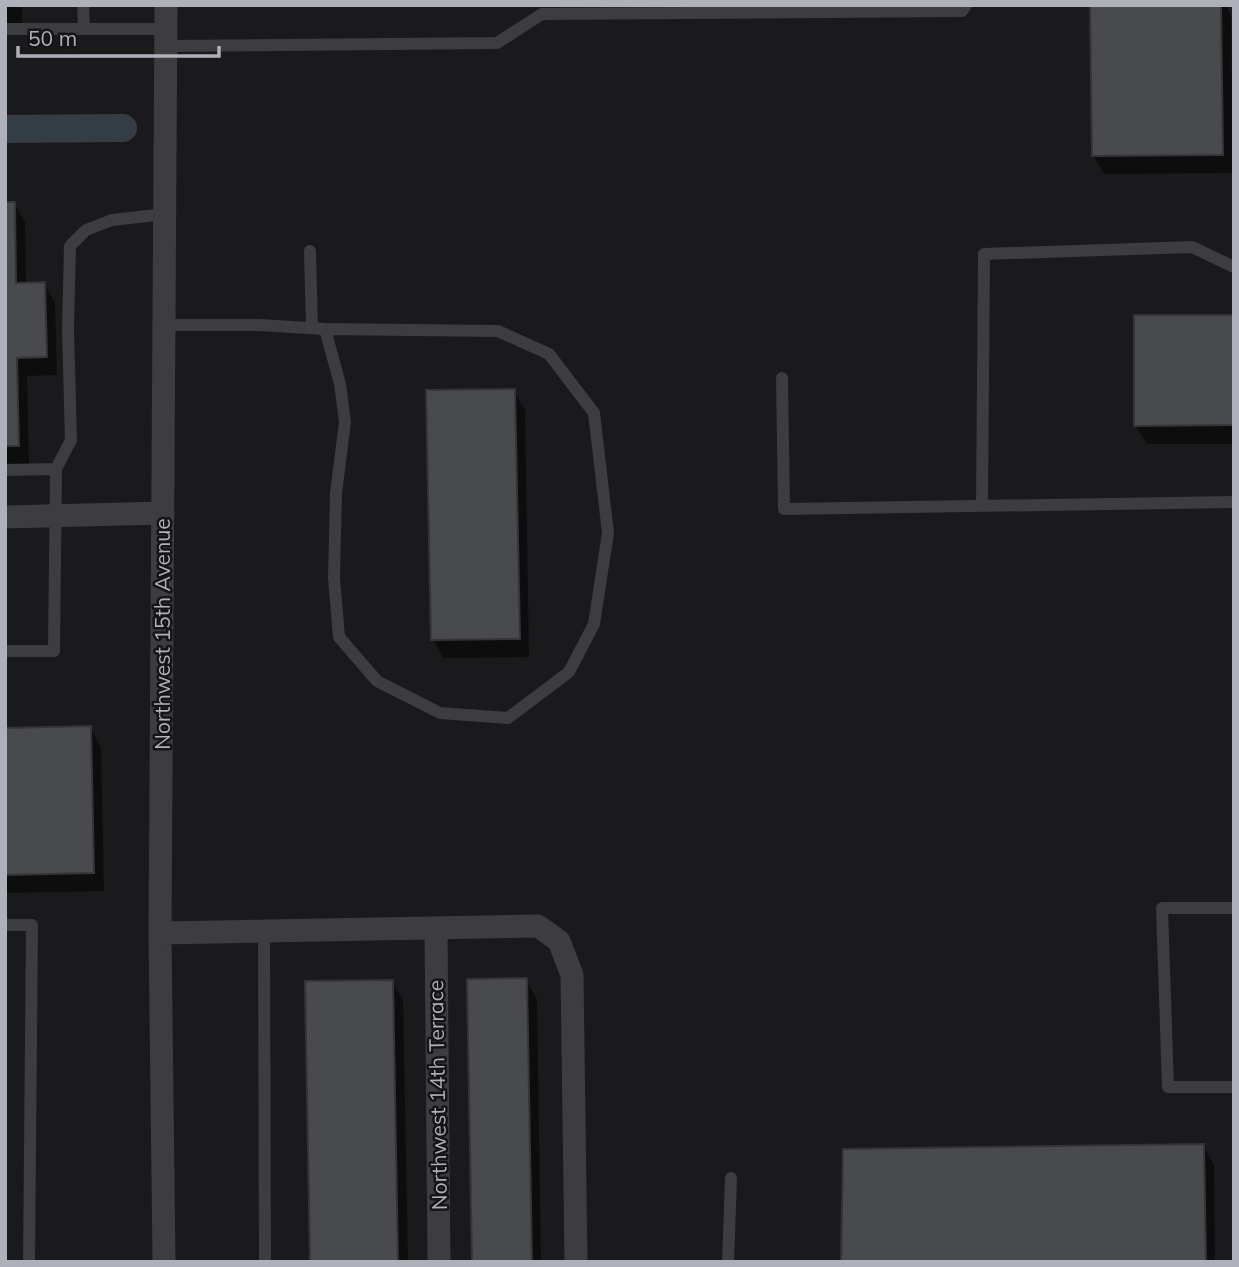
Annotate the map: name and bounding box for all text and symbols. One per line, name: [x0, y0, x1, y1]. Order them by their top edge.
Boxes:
scale bar: [18, 14, 219, 58]
text: 50 m: [28, 25, 77, 51]
street label: Northwest 15th Avenue: [149, 518, 175, 750]
street label: Northwest 14th Terrace: [422, 980, 452, 1210]

